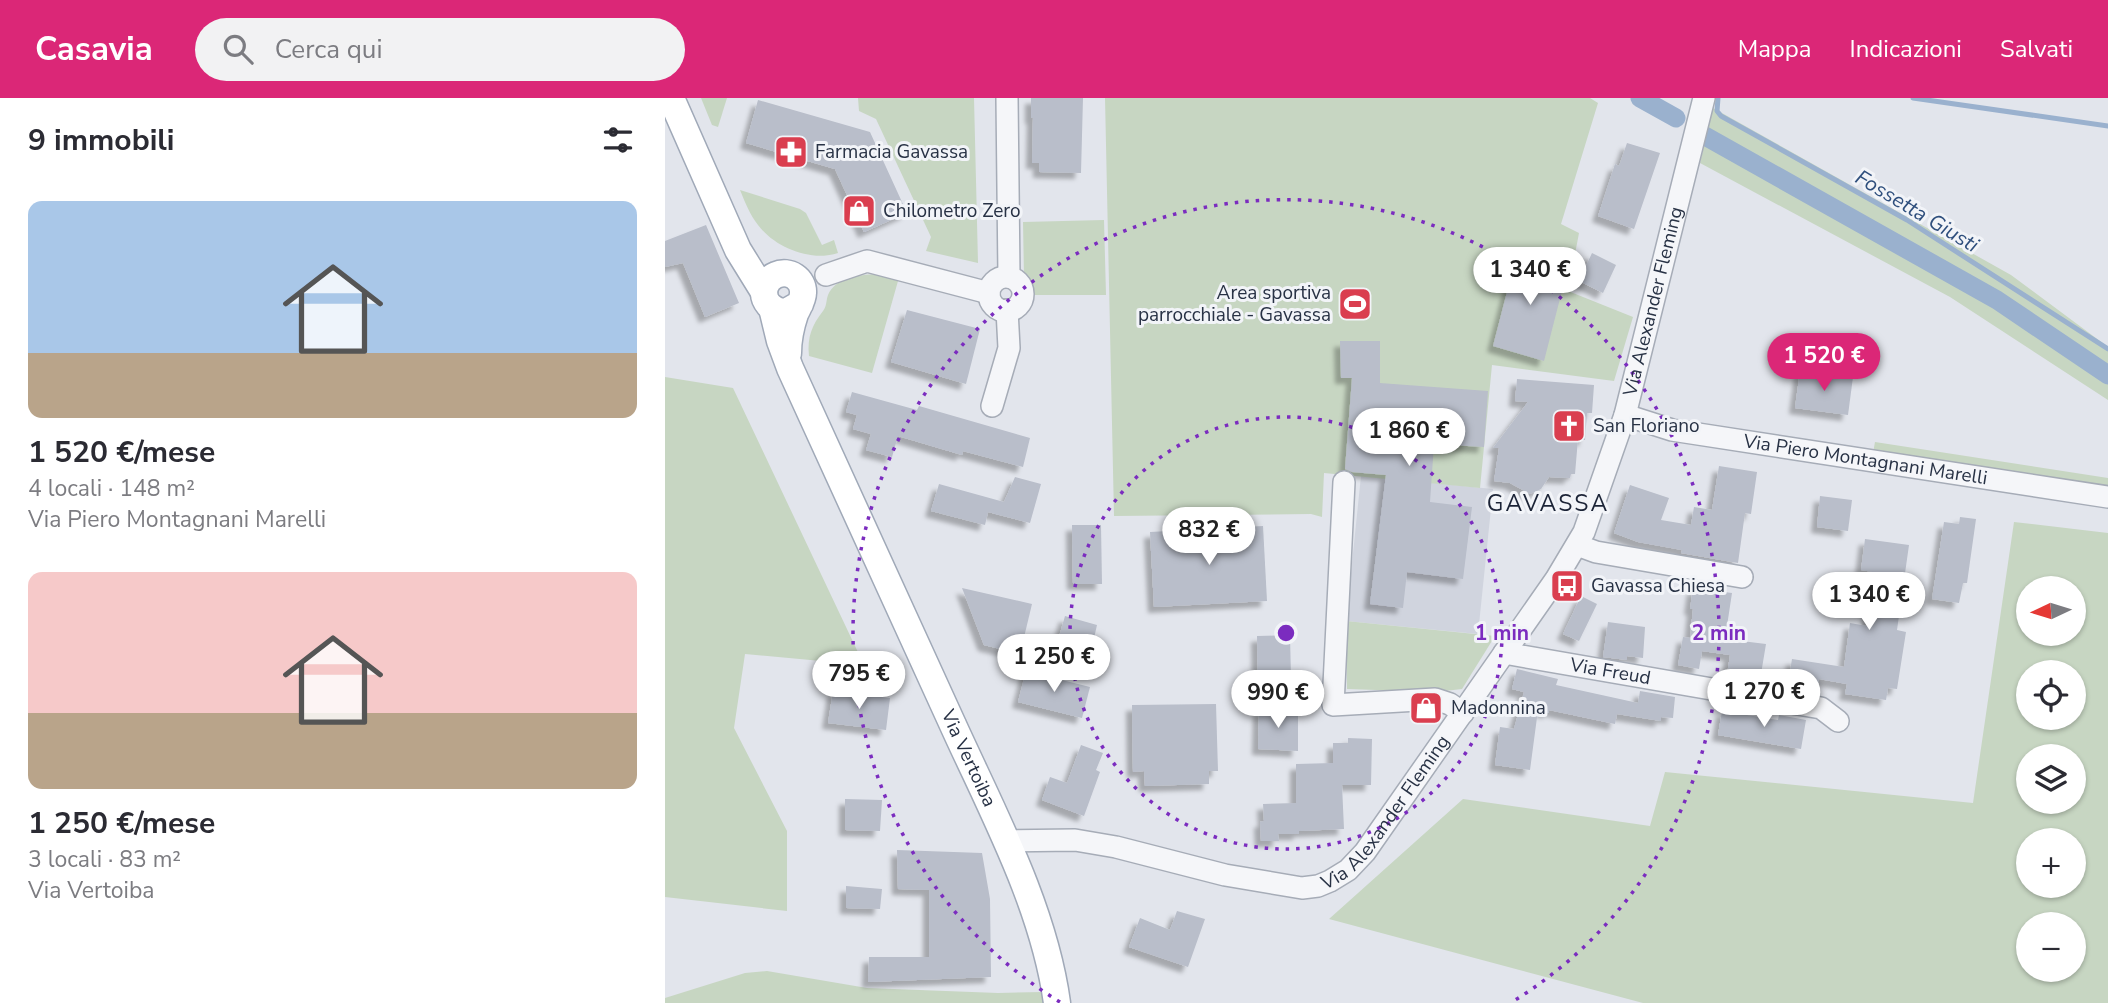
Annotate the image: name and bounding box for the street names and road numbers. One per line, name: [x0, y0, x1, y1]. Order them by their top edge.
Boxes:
street label: Via Alexander Fleming: [1617, 204, 1689, 400]
street label: Via Piero Montagnani Marelli: [1741, 428, 1989, 491]
street label: Via Freud: [1567, 652, 1653, 691]
street label: Via Vertoiba: [934, 705, 1002, 811]
street label: Via Alexander Fleming: [1316, 730, 1456, 897]

